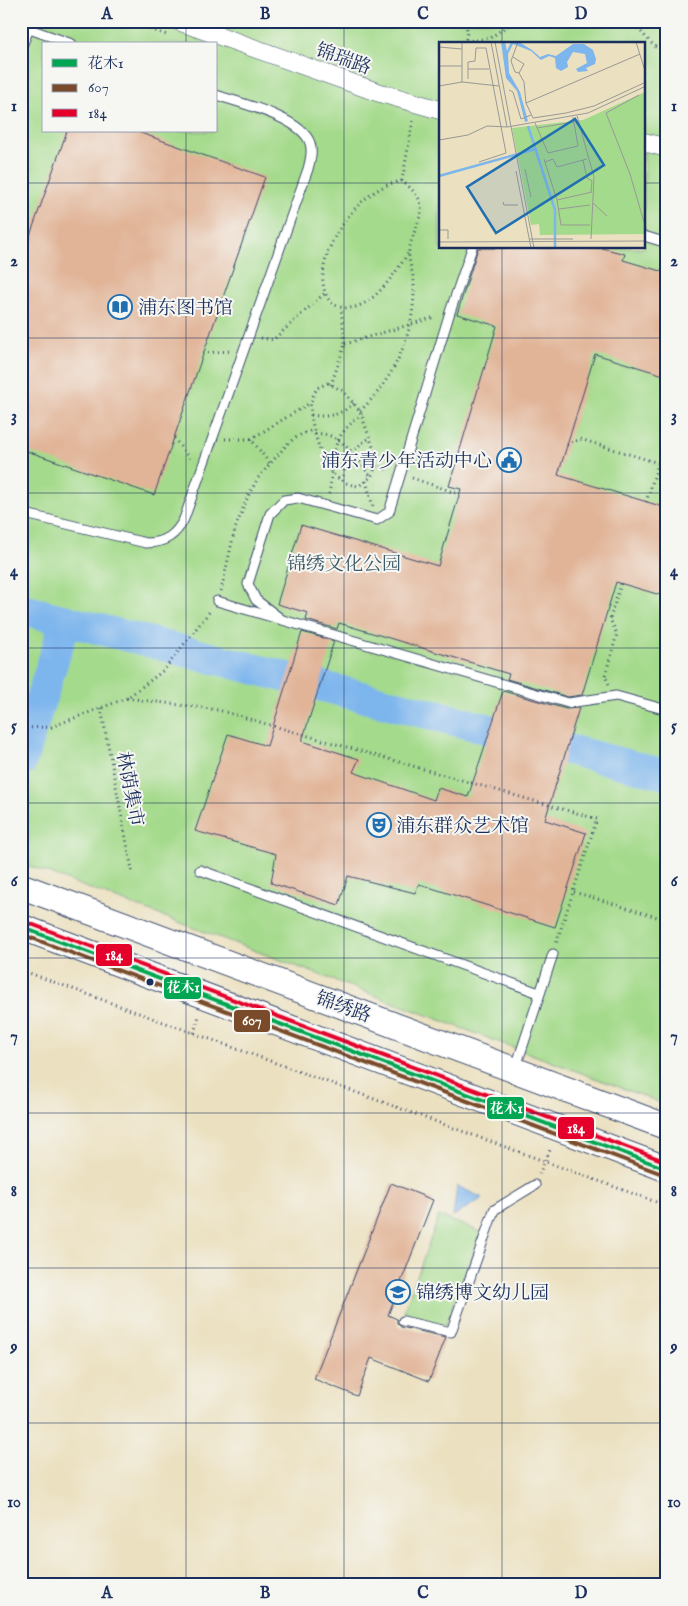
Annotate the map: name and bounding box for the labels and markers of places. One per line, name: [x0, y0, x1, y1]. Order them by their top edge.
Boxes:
library icon: 浦东图书馆: [107, 294, 133, 320]
place label: 浦东图书馆: [138, 297, 233, 321]
public building icon: 浦东青少年活动中心: [496, 447, 522, 473]
place label: 浦东青少年活动中心: [321, 450, 492, 474]
theatre icon: 浦东群众艺术馆: [366, 812, 392, 838]
place label: 浦东群众艺术馆: [396, 815, 529, 839]
unlabelled marker: [145, 977, 155, 987]
school or university icon: 锦绣博文幼儿园: [385, 1279, 411, 1305]
place label: 锦绣博文幼儿园: [416, 1282, 549, 1306]

